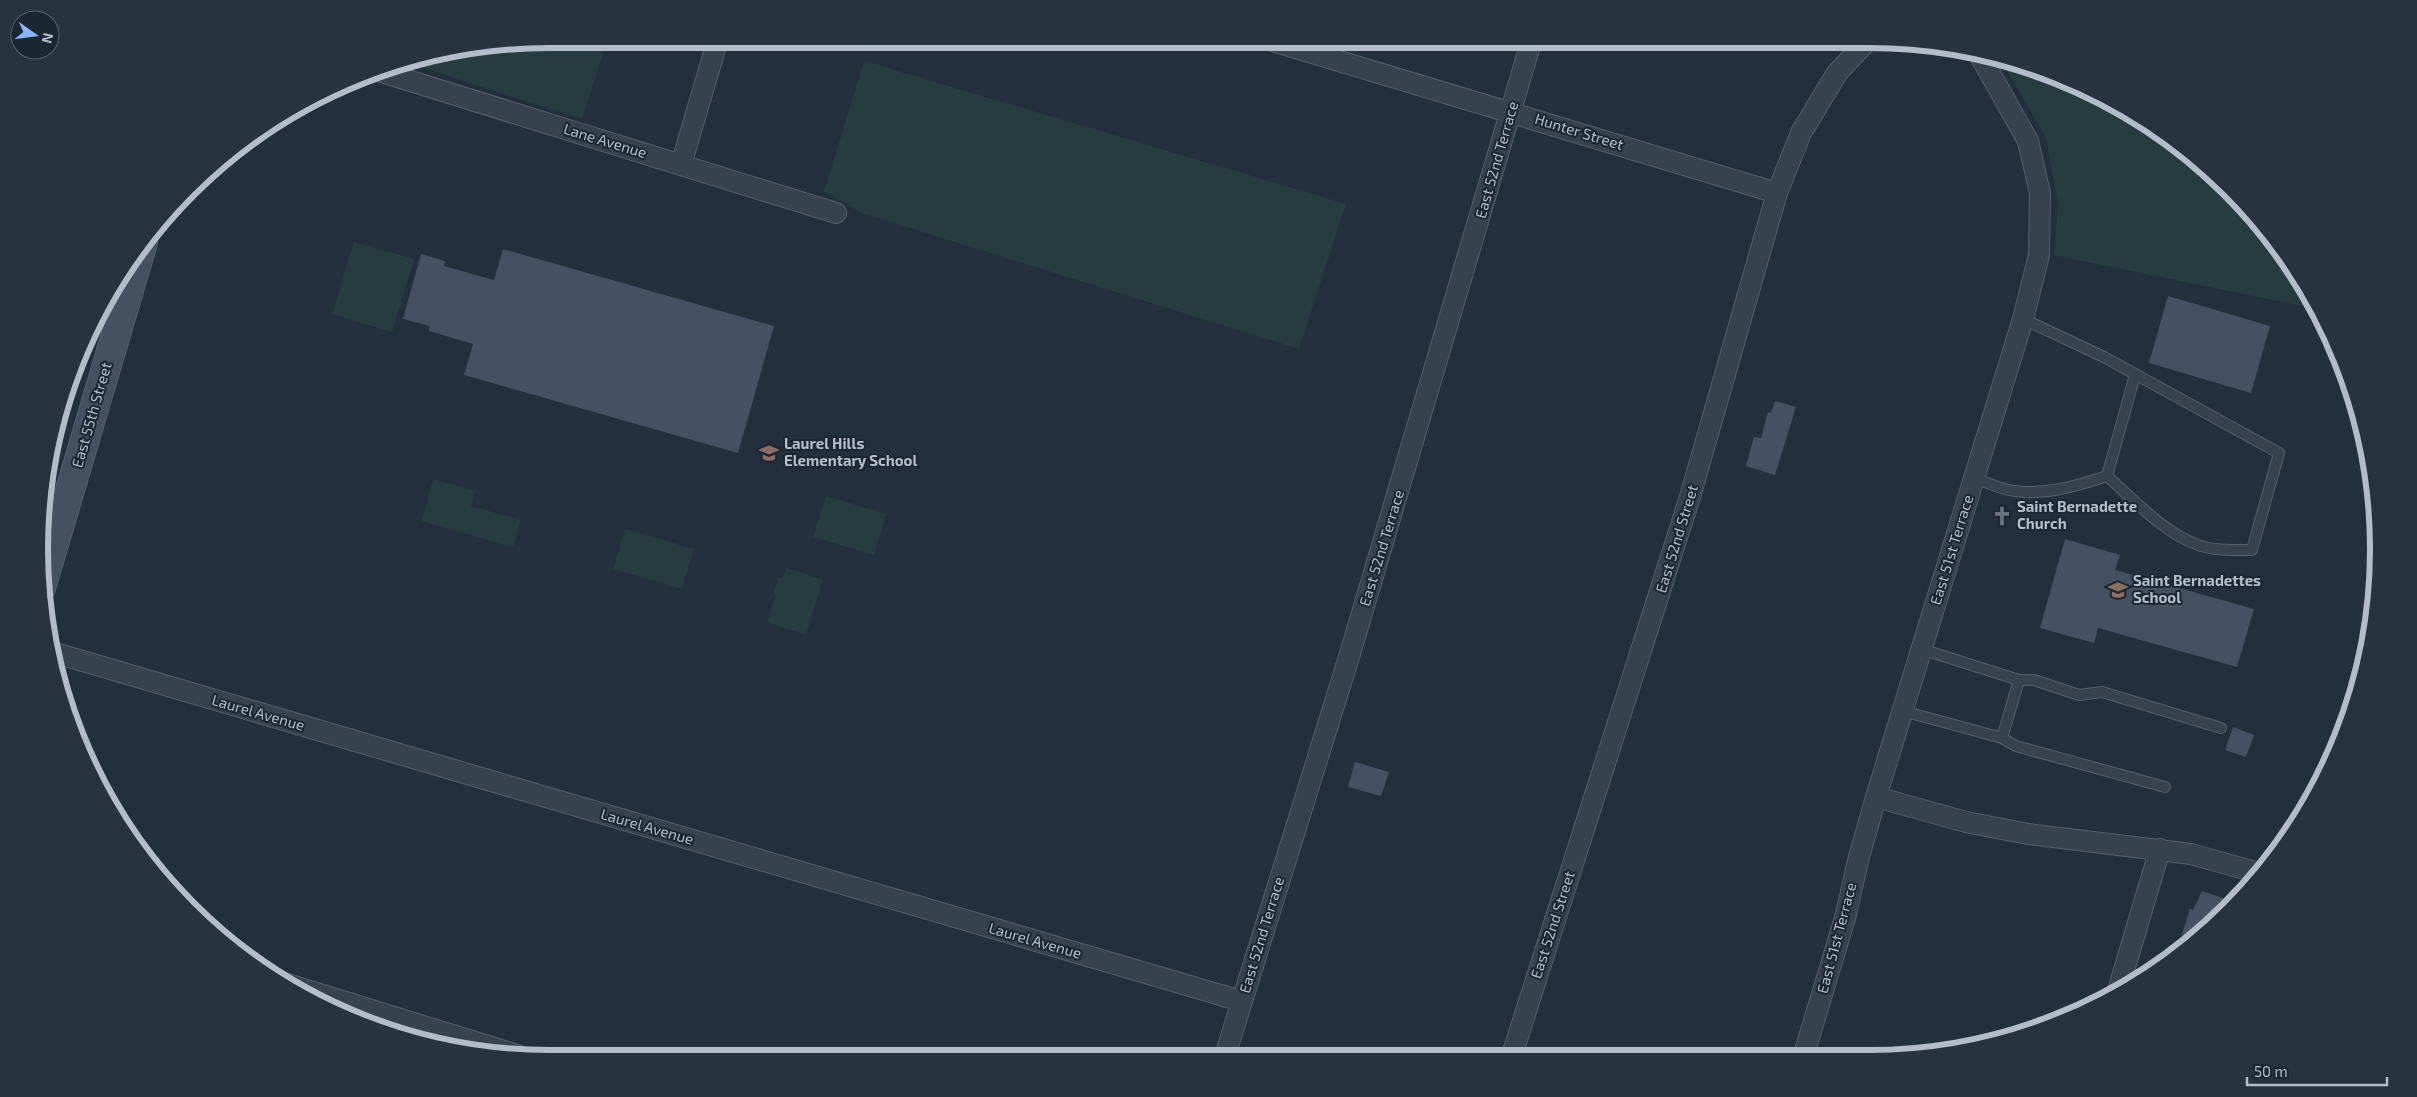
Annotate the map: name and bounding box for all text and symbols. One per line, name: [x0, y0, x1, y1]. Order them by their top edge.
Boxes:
north arrow: [10, 10, 60, 60]
text: N: [39, 31, 58, 45]
street label: East 52nd Terrace: [1471, 99, 1521, 220]
street label: Hunter Street: [1533, 109, 1626, 153]
street label: Lane Avenue: [562, 119, 649, 161]
street label: East 55th Street: [67, 360, 115, 470]
place label: Laurel Hills Elementary School: [784, 434, 917, 470]
school or university icon: Laurel Hills Elementary School: [758, 442, 780, 464]
street label: East 52nd Street: [1651, 482, 1701, 595]
street label: East 52nd Terrace: [1355, 487, 1407, 608]
street label: East 51st Terrace: [1926, 492, 1976, 607]
place label: Saint Bernadette Church: [2017, 497, 2137, 532]
church icon: Saint Bernadette Church: [1991, 505, 2013, 527]
place label: Saint Bernadettes School: [2133, 571, 2261, 606]
school or university icon: Saint Bernadettes School: [2107, 579, 2129, 601]
street label: Laurel Avenue: [210, 690, 307, 734]
street label: Laurel Avenue: [599, 804, 696, 848]
street label: East 52nd Street: [1526, 868, 1578, 981]
street label: East 52nd Terrace: [1235, 874, 1287, 995]
street label: East 51st Terrace: [1813, 880, 1860, 995]
street label: Laurel Avenue: [987, 918, 1084, 962]
scale bar: [2247, 1054, 2387, 1086]
text: 50 m: [2254, 1062, 2288, 1080]

